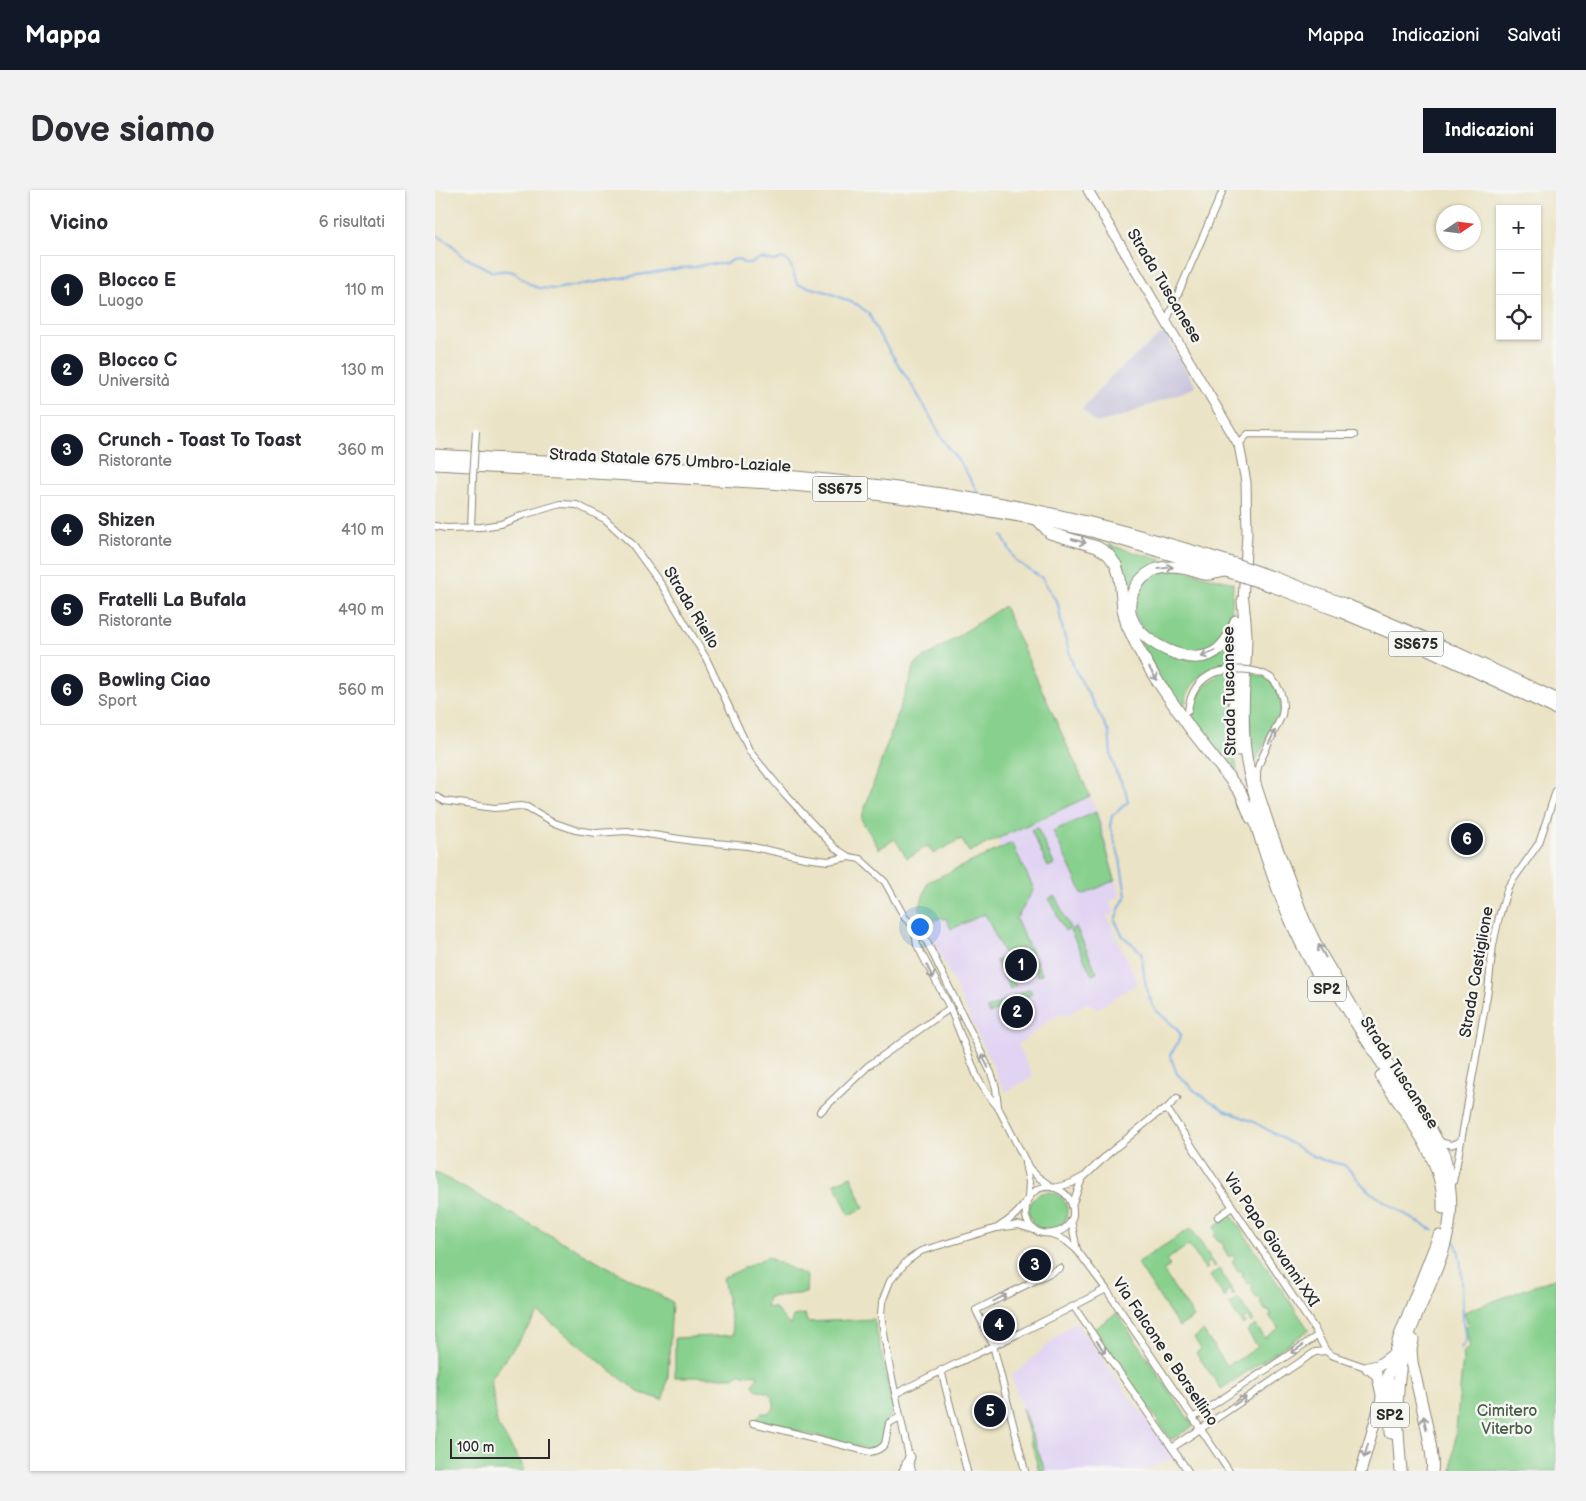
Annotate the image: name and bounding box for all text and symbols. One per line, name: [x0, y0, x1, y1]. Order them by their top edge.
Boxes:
text: Mappa: [25, 21, 101, 50]
text: Mappa: [1307, 25, 1364, 46]
text: Indicazioni: [1392, 25, 1480, 46]
text: Salvati: [1508, 25, 1561, 46]
button: Indicazioni: [1423, 108, 1556, 153]
text: Dove siamo: [30, 109, 215, 152]
north arrow: [1436, 205, 1481, 250]
map controls: [1496, 205, 1541, 340]
button: +: [1496, 205, 1541, 250]
text: Vicino: [50, 210, 108, 235]
text: 6 risultati: [319, 213, 385, 232]
street label: Strada Tuscanese: [1122, 225, 1206, 347]
button: −: [1496, 250, 1541, 295]
text: Blocco E: [98, 269, 176, 292]
text: 1: [64, 281, 70, 300]
text: 110 m: [345, 281, 384, 300]
text: Luogo: [98, 292, 144, 311]
button: locate: [1496, 295, 1541, 340]
text: Blocco C: [98, 349, 177, 372]
text: 2: [62, 361, 72, 380]
text: 130 m: [341, 361, 384, 380]
text: Università: [98, 372, 170, 391]
text: Crunch - Toast To Toast: [98, 429, 301, 452]
text: 3: [62, 441, 72, 460]
text: 360 m: [337, 441, 384, 460]
street label: Strada Statale 675 Umbro-Laziale: [549, 445, 792, 477]
text: Ristorante: [98, 452, 172, 471]
road number: SS675: [813, 476, 867, 502]
text: Shizen: [98, 509, 155, 532]
text: 4: [62, 521, 72, 540]
text: 410 m: [341, 521, 384, 540]
text: Ristorante: [98, 532, 172, 551]
one-way arrow: [1070, 537, 1086, 547]
one-way arrow: [1158, 563, 1174, 573]
street label: Strada Riello: [659, 564, 723, 652]
text: Fratelli La Bufala: [98, 589, 247, 612]
text: 5: [62, 601, 72, 620]
text: 490 m: [338, 601, 384, 620]
text: Ristorante: [98, 612, 172, 631]
street label: Strada Tuscanese: [1219, 625, 1241, 756]
road number: SS675: [1389, 632, 1443, 656]
one-way arrow: [1201, 649, 1216, 659]
one-way arrow: [1149, 666, 1159, 680]
text: Bowling Ciao: [98, 669, 210, 692]
text: 6: [62, 681, 72, 700]
text: 560 m: [338, 681, 384, 700]
text: Sport: [98, 692, 137, 711]
one-way arrow: [1268, 730, 1277, 745]
pin: 6: [1451, 820, 1483, 858]
street label: Strada Castiglione: [1456, 904, 1498, 1039]
your location: [907, 914, 933, 940]
one-way arrow: [1317, 944, 1326, 959]
pin: 1: [1005, 946, 1037, 984]
one-way arrow: [925, 964, 935, 979]
road number: SP2: [1308, 976, 1346, 1002]
pin: 2: [1001, 993, 1033, 1031]
street label: Strada Tuscanese: [1356, 1013, 1443, 1133]
one-way arrow: [980, 1054, 989, 1069]
street label: Via Papa Giovanni XXI: [1219, 1169, 1323, 1311]
pin: 3: [1019, 1246, 1051, 1284]
street label: Via Falcone e Borsellino: [1108, 1274, 1222, 1430]
one-way arrow: [992, 1293, 1007, 1302]
pin: 4: [983, 1306, 1015, 1344]
one-way arrow: [1096, 1340, 1106, 1354]
one-way arrow: [1291, 1344, 1305, 1354]
pin: 5: [974, 1392, 1006, 1430]
one-way arrow: [1233, 1396, 1247, 1406]
road number: SP2: [1371, 1402, 1409, 1428]
park label: Cimitero Viterbo: [1477, 1402, 1537, 1439]
one-way arrow: [1420, 1416, 1429, 1432]
scale bar: [450, 1436, 550, 1459]
text: 100 m: [457, 1439, 494, 1456]
one-way arrow: [1361, 1442, 1371, 1458]

